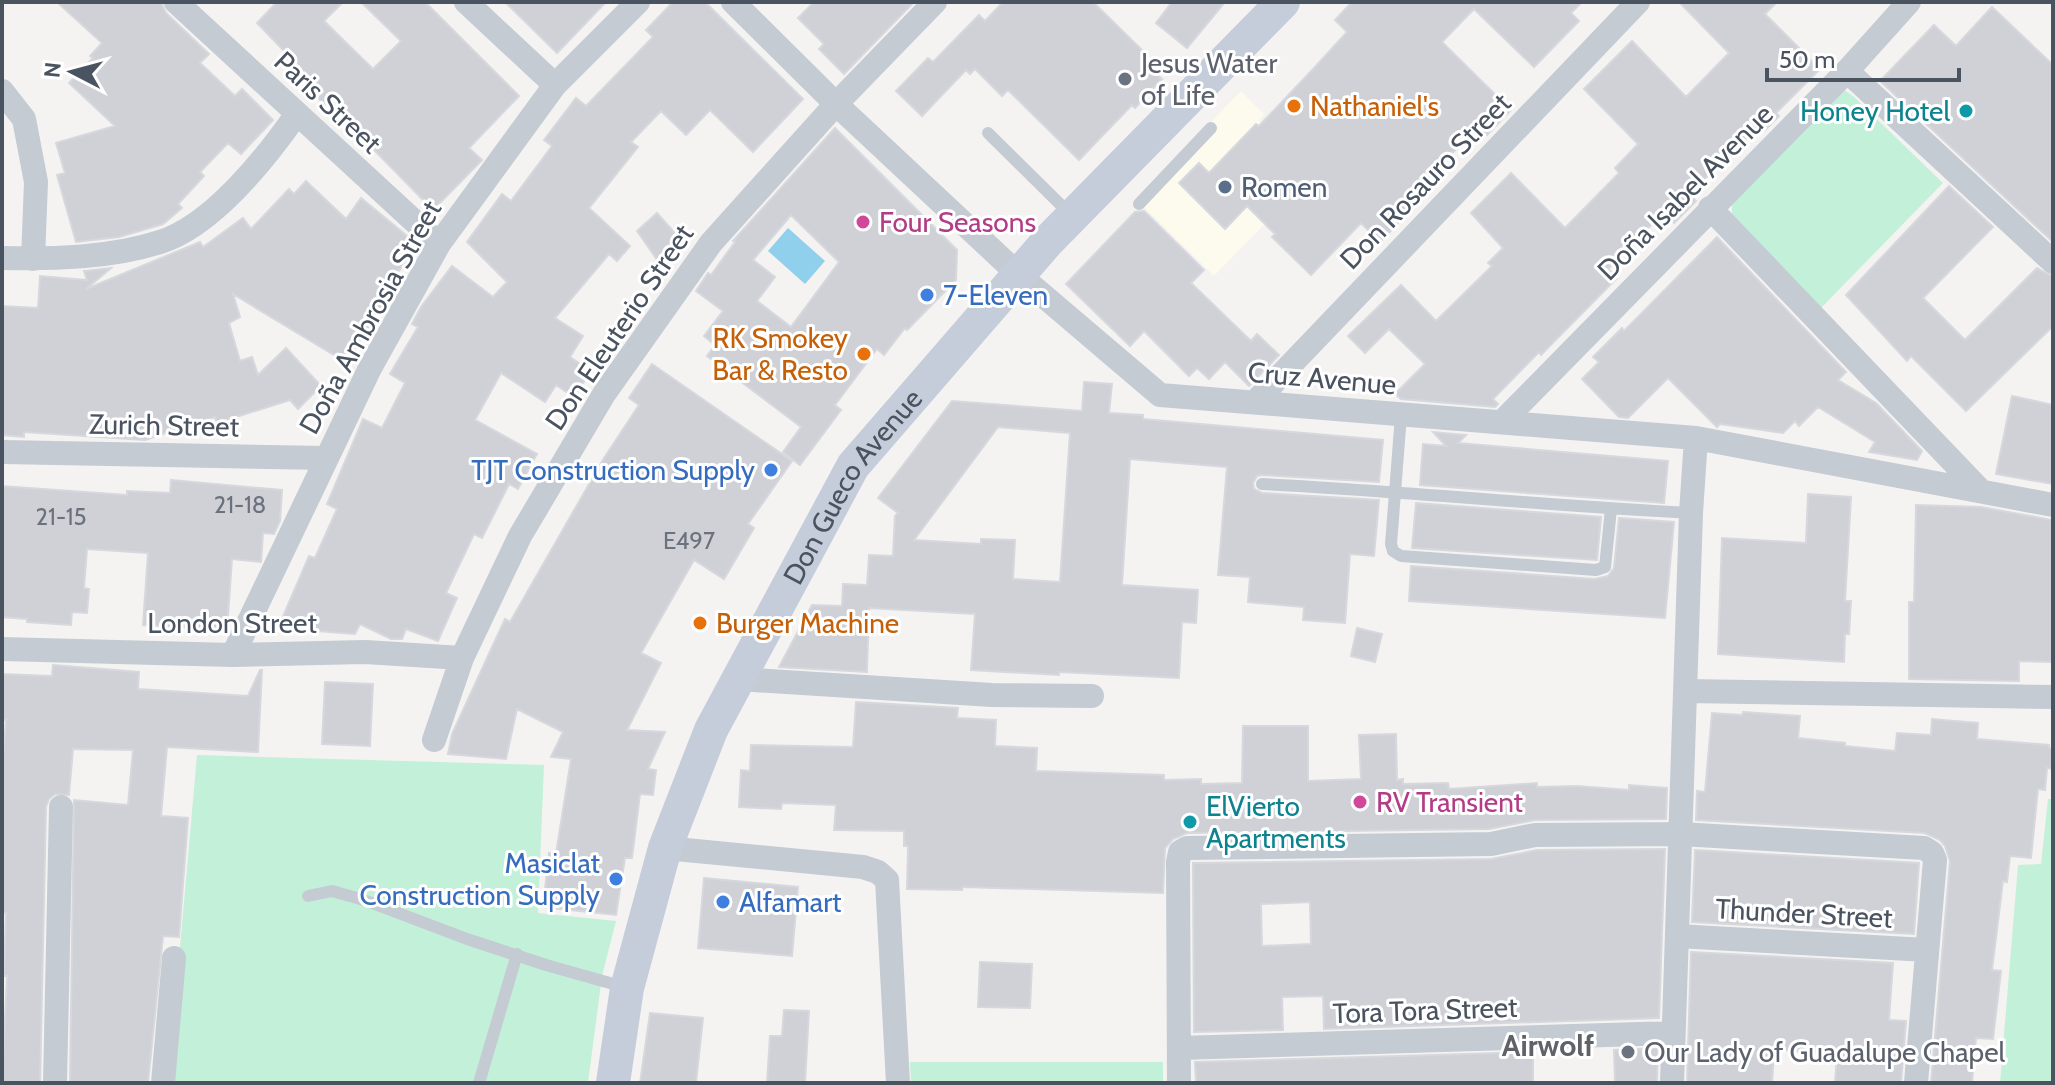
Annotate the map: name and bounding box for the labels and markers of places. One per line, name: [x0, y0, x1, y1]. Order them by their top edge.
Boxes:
place label: Jesus Water of Life: [1140, 46, 1277, 112]
marker: Jesus Water of Life: [1116, 70, 1134, 88]
place label: Nathaniel's: [1310, 89, 1439, 123]
place label: Honey Hotel: [1800, 94, 1950, 128]
marker: Nathaniel's: [1285, 97, 1303, 115]
marker: Honey Hotel: [1957, 102, 1975, 120]
place label: Romen: [1241, 170, 1327, 204]
marker: Romen: [1216, 178, 1234, 196]
place label: Four Seasons: [879, 205, 1036, 239]
marker: Four Seasons: [854, 213, 872, 231]
place label: 7-Eleven: [943, 278, 1048, 312]
marker: 7-Eleven: [918, 286, 936, 304]
place label: RK Smokey Bar & Resto: [712, 321, 848, 387]
marker: RK Smokey Bar & Resto: [855, 345, 873, 363]
place label: TJT Construction Supply: [471, 453, 755, 487]
marker: TJT Construction Supply: [762, 461, 780, 479]
place label: Burger Machine: [716, 606, 899, 640]
marker: Burger Machine: [691, 614, 709, 632]
place label: RV Transient: [1376, 785, 1523, 819]
place label: ElVierto Apartments: [1206, 789, 1346, 855]
marker: RV Transient: [1351, 793, 1369, 811]
marker: ElVierto Apartments: [1181, 813, 1199, 831]
place label: Masiclat Construction Supply: [360, 846, 600, 912]
marker: Masiclat Construction Supply: [607, 870, 625, 888]
place label: Alfamart: [739, 885, 842, 919]
marker: Alfamart: [714, 893, 732, 911]
place label: Our Lady of Guadalupe Chapel: [1644, 1035, 2006, 1069]
marker: Our Lady of Guadalupe Chapel: [1619, 1043, 1637, 1061]

